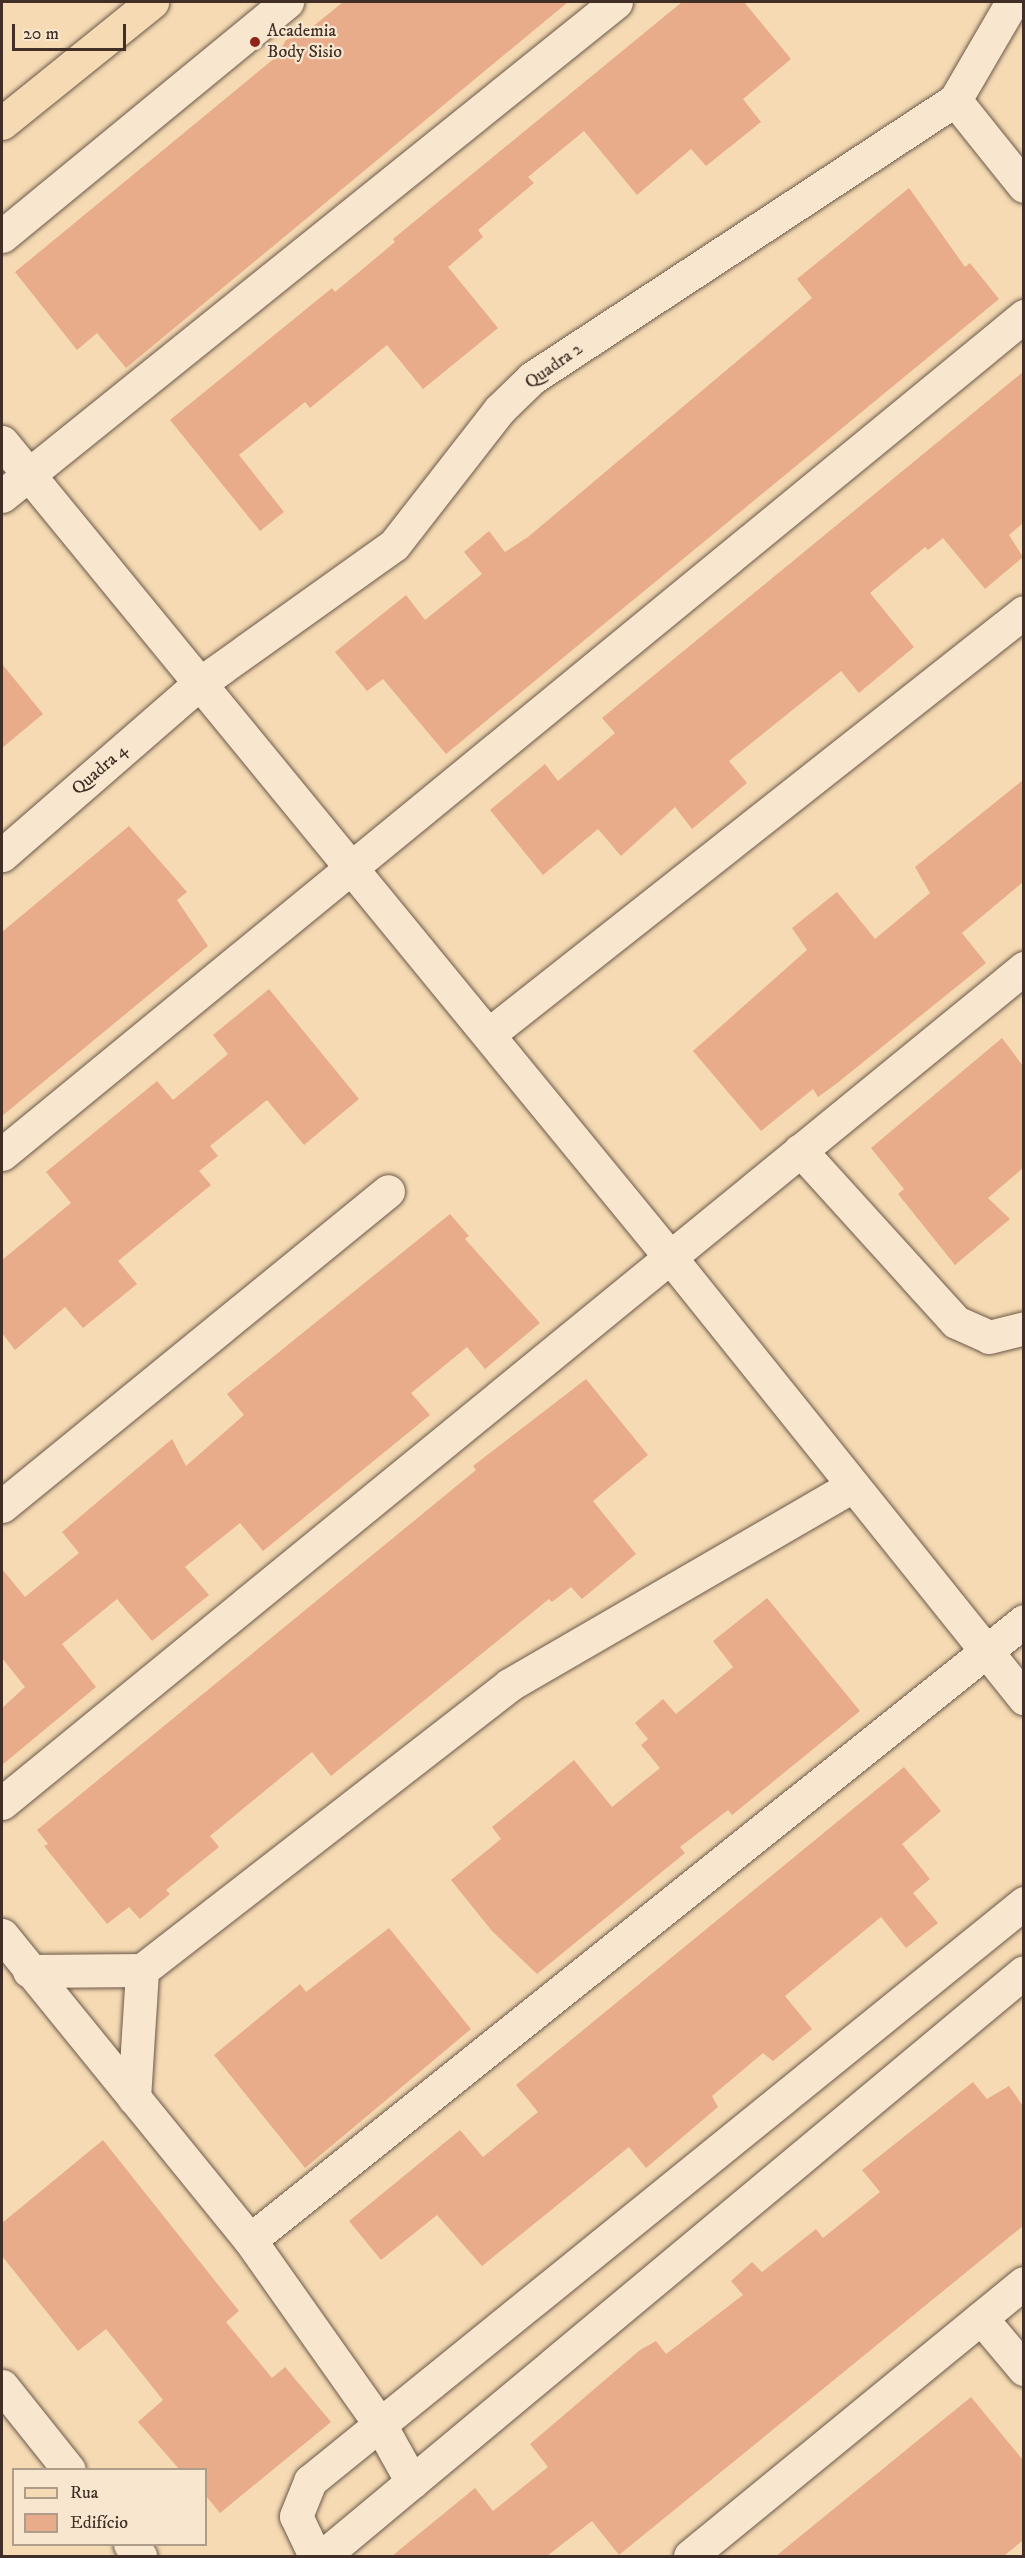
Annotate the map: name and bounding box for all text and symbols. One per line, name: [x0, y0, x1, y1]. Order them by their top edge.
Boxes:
scale bar: [15, 12, 129, 50]
place label: Academia Body Sisio: [267, 21, 342, 63]
text: 20 m: [23, 23, 59, 45]
marker: Academia Body Sisio: [248, 35, 262, 49]
street label: Quadra 2: [521, 338, 587, 394]
street label: Quadra 4: [68, 740, 132, 800]
legend: [12, 2468, 207, 2546]
text: Rua: [70, 2482, 98, 2504]
text: Edifício: [70, 2512, 128, 2534]

